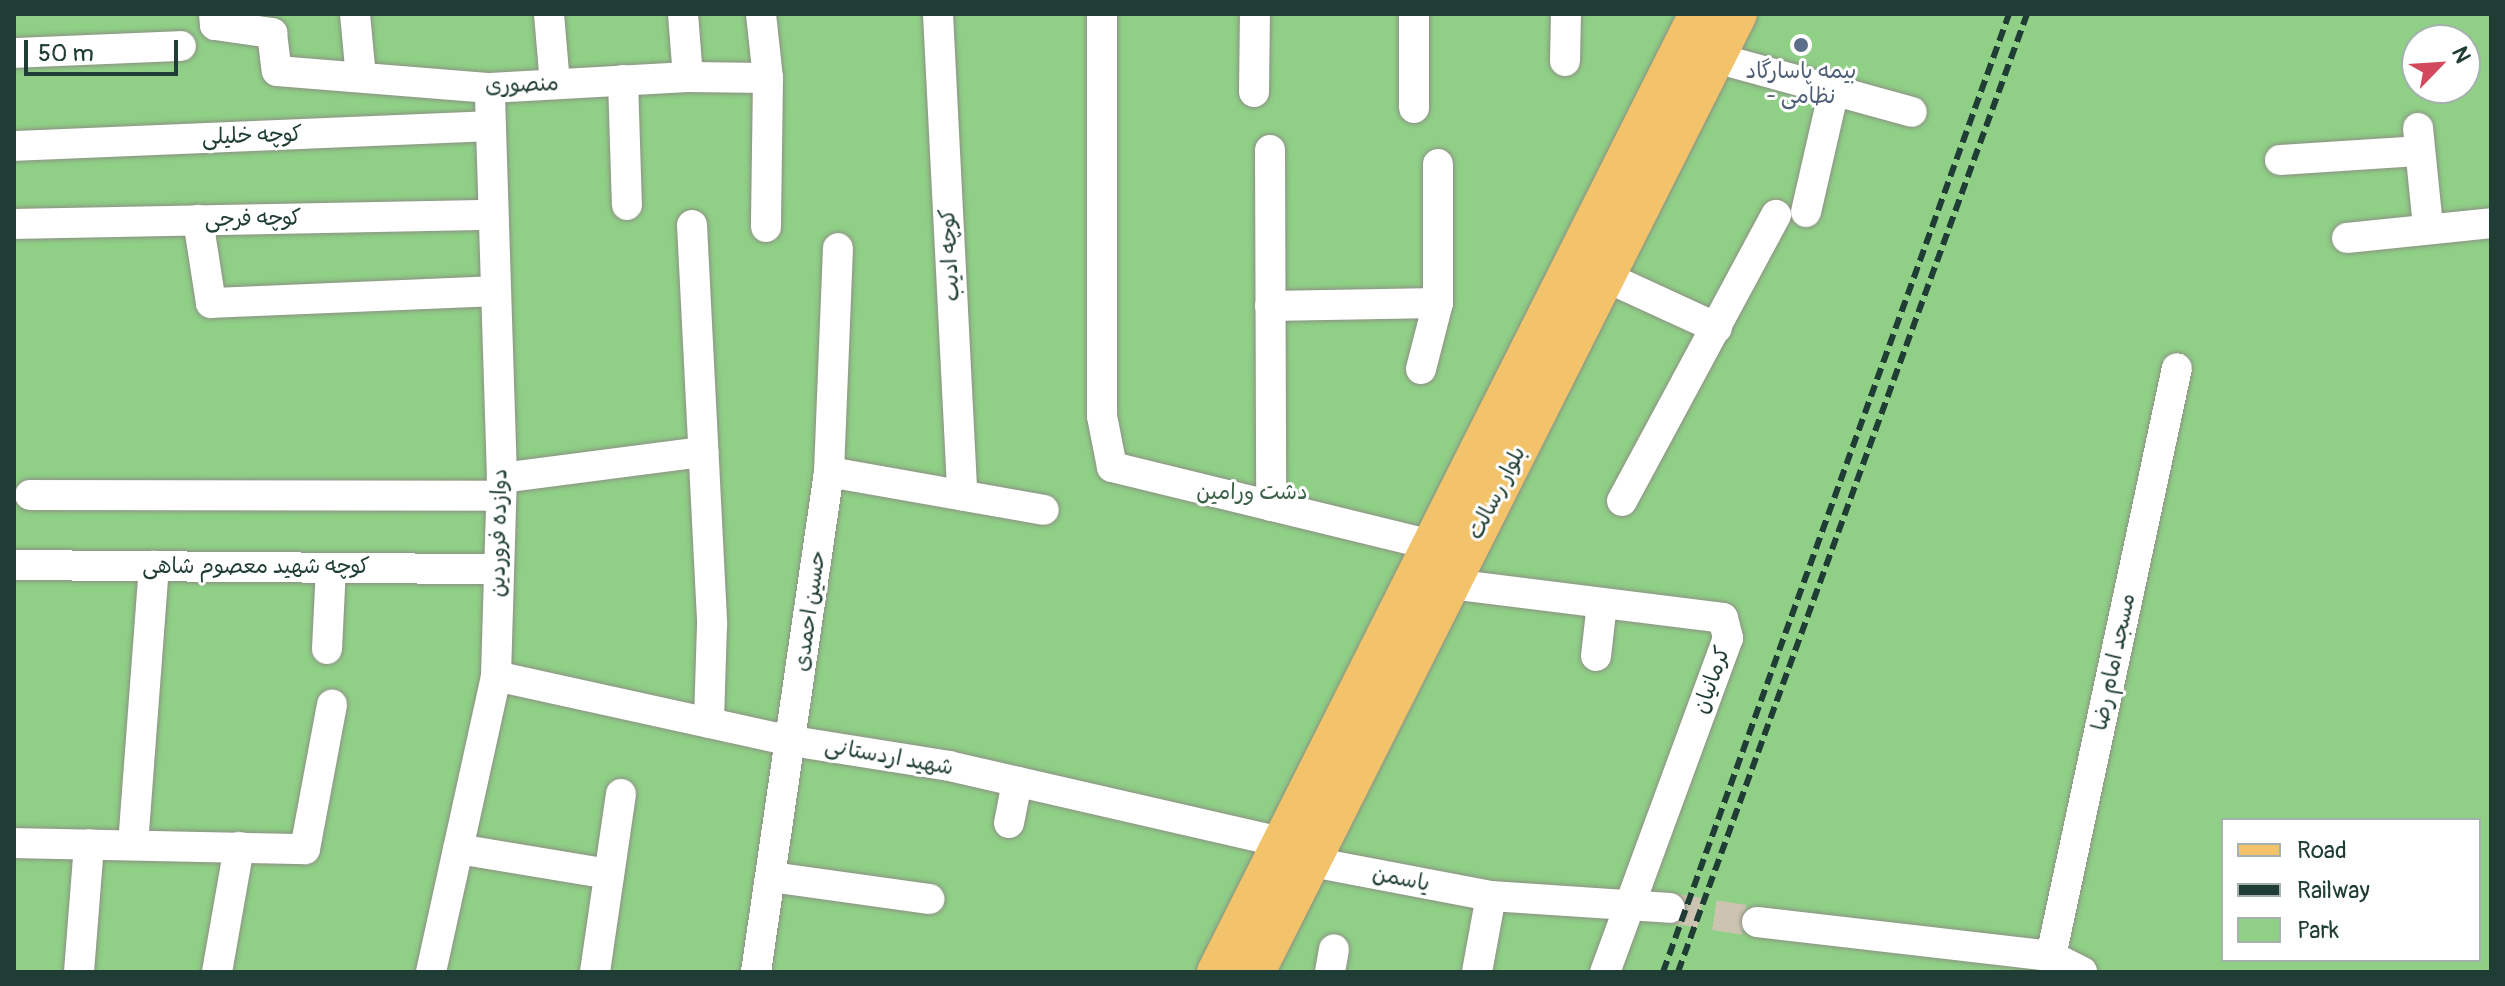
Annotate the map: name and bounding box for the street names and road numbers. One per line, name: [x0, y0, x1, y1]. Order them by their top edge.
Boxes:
street label: منصوری: [485, 71, 559, 99]
street label: کوچه خلیلی: [201, 121, 303, 151]
street label: کوچه فرجی: [204, 205, 302, 233]
street label: کوچه ادیب: [934, 208, 966, 302]
street label: بلوار رسالت: [1462, 442, 1532, 544]
street label: دوازده فروردین: [485, 468, 513, 598]
street label: حسین احمدی: [788, 549, 832, 673]
street label: کوچه شهید معصوم شاهی: [142, 554, 370, 580]
street label: مسجد امام رضا: [2087, 591, 2141, 733]
street label: کرمانیان: [1688, 643, 1736, 717]
street label: شهید اردستانی: [823, 733, 955, 781]
street label: یاسمن: [1370, 861, 1432, 897]

